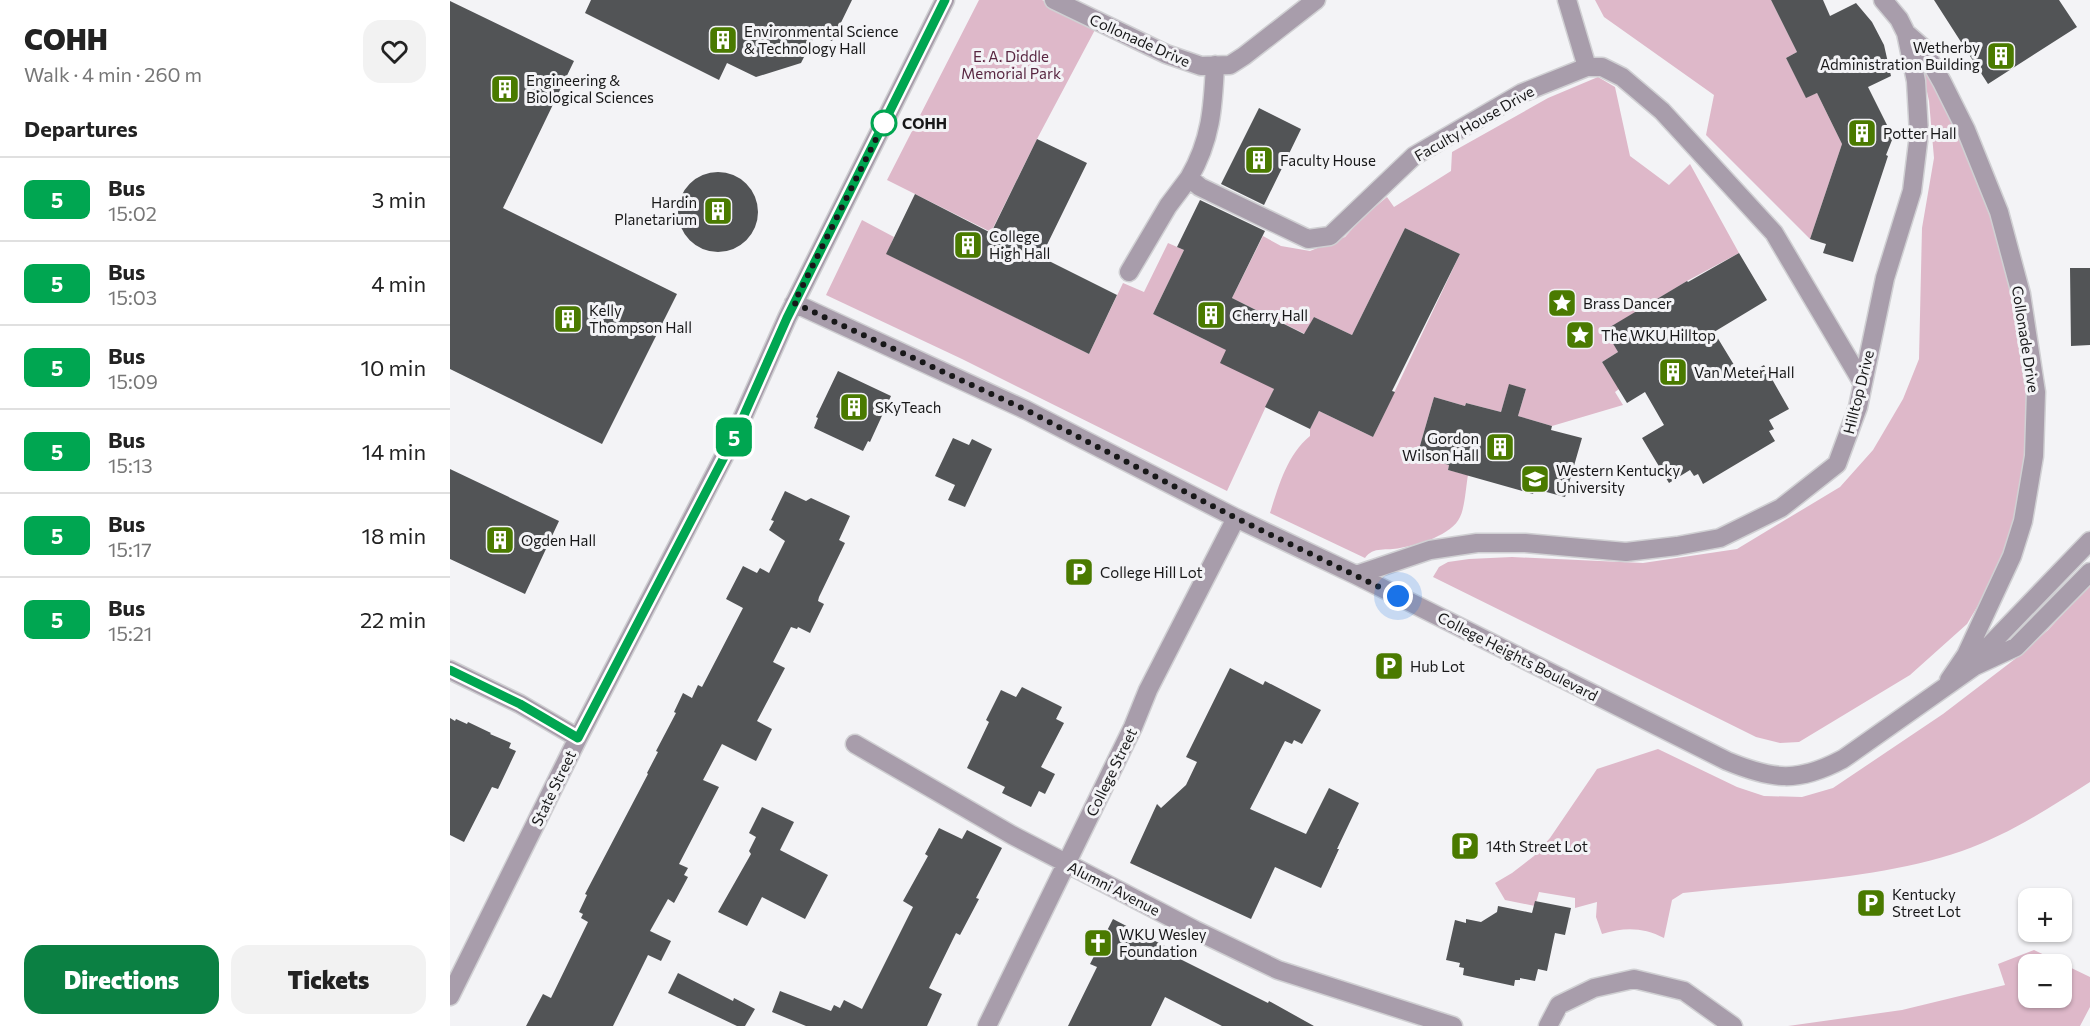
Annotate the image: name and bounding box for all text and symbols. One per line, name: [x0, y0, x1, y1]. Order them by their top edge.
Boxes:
street label: Collonade Drive: [1087, 10, 1193, 70]
button: heart: [363, 20, 426, 83]
text: COHH: [24, 22, 108, 56]
place label: Environmental Science & Technology Hall: [744, 22, 898, 57]
building icon: Environmental Science & Technology Hall: [707, 24, 739, 56]
place label: Wetherby Administration Building: [1820, 38, 1980, 73]
building icon: Wetherby Administration Building: [1985, 40, 2017, 72]
park label: E. A. Diddle Memorial Park: [961, 47, 1061, 82]
text: Walk · 4 min · 260 m: [24, 62, 202, 86]
place label: Engineering & Biological Sciences: [526, 71, 654, 106]
building icon: Engineering & Biological Sciences: [489, 73, 521, 105]
street label: Faculty House Drive: [1411, 81, 1537, 165]
marker: COHH: [871, 110, 897, 136]
place label: COHH: [902, 114, 947, 132]
text: Departures: [24, 115, 138, 142]
building icon: Potter Hall: [1846, 117, 1878, 149]
place label: Potter Hall: [1883, 124, 1957, 142]
building icon: Faculty House: [1243, 144, 1275, 176]
place label: Faculty House: [1280, 151, 1376, 169]
text: Bus: [108, 174, 145, 201]
text: 3 min: [372, 186, 426, 213]
text: 5: [51, 187, 63, 212]
place label: Hardin Planetarium: [614, 193, 697, 228]
building icon: Hardin Planetarium: [702, 195, 734, 227]
text: 15:02: [108, 201, 157, 225]
place label: College High Hall: [989, 227, 1050, 262]
building icon: College High Hall: [952, 229, 984, 261]
text: Bus: [108, 258, 145, 285]
text: 4 min: [371, 270, 426, 297]
text: 5: [51, 271, 63, 296]
street label: Collonade Drive: [2009, 284, 2043, 394]
text: 15:03: [108, 285, 157, 309]
place icon: Brass Dancer: [1546, 287, 1578, 319]
place label: Brass Dancer: [1583, 294, 1672, 312]
building icon: Cherry Hall: [1195, 299, 1227, 331]
place label: Kelly Thompson Hall: [589, 301, 692, 336]
building icon: Kelly Thompson Hall: [552, 303, 584, 335]
place label: Cherry Hall: [1232, 306, 1308, 324]
place icon: The WKU Hilltop: [1564, 319, 1596, 351]
place label: The WKU Hilltop: [1601, 326, 1716, 344]
text: Bus: [108, 342, 145, 369]
street label: Hilltop Drive: [1839, 348, 1877, 436]
text: 10 min: [361, 354, 426, 381]
text: 5: [51, 355, 63, 380]
building icon: Van Meter Hall: [1657, 356, 1689, 388]
place label: Van Meter Hall: [1694, 363, 1794, 381]
text: 15:09: [108, 369, 158, 393]
building icon: SKyTeach: [838, 391, 870, 423]
place label: SKyTeach: [875, 398, 941, 416]
line badge: 5: [714, 418, 754, 456]
text: 5: [728, 425, 740, 450]
text: Bus: [108, 426, 145, 453]
place label: Gordon Wilson Hall: [1402, 429, 1479, 464]
building icon: Gordon Wilson Hall: [1484, 431, 1516, 463]
text: 14 min: [362, 438, 426, 465]
text: 5: [51, 439, 63, 464]
text: 15:13: [108, 453, 153, 477]
place label: Western Kentucky University: [1556, 461, 1680, 496]
school or university icon: Western Kentucky University: [1519, 463, 1551, 495]
text: Bus: [108, 510, 145, 537]
text: 18 min: [362, 522, 426, 549]
text: 5: [51, 523, 63, 548]
building icon: Ogden Hall: [484, 524, 516, 556]
place label: Ogden Hall: [521, 531, 596, 549]
text: 15:17: [108, 537, 152, 561]
parking icon: College Hill Lot: [1063, 556, 1095, 588]
place label: College Hill Lot: [1100, 563, 1203, 581]
your location: [1383, 581, 1413, 611]
text: Bus: [108, 594, 145, 621]
text: 22 min: [360, 606, 426, 633]
text: 5: [51, 607, 63, 632]
street label: College Heights Boulevard: [1435, 608, 1601, 704]
text: 15:21: [108, 621, 152, 645]
parking icon: Hub Lot: [1373, 650, 1405, 682]
place label: Hub Lot: [1410, 657, 1465, 675]
street label: College Street: [1082, 725, 1140, 819]
street label: State Street: [527, 747, 579, 829]
parking icon: 14th Street Lot: [1449, 830, 1481, 862]
place label: 14th Street Lot: [1486, 837, 1588, 855]
street label: Alumni Avenue: [1065, 857, 1163, 919]
place label: Kentucky Street Lot: [1892, 885, 1961, 920]
parking icon: Kentucky Street Lot: [1855, 887, 1887, 919]
map controls: [2018, 888, 2072, 1008]
button: +: [2018, 888, 2072, 942]
place label: WKU Wesley Foundation: [1119, 925, 1207, 960]
church icon: WKU Wesley Foundation: [1082, 927, 1114, 959]
button: Directions: [24, 945, 219, 1014]
button: Tickets: [231, 945, 426, 1014]
button: −: [2018, 954, 2072, 1008]

